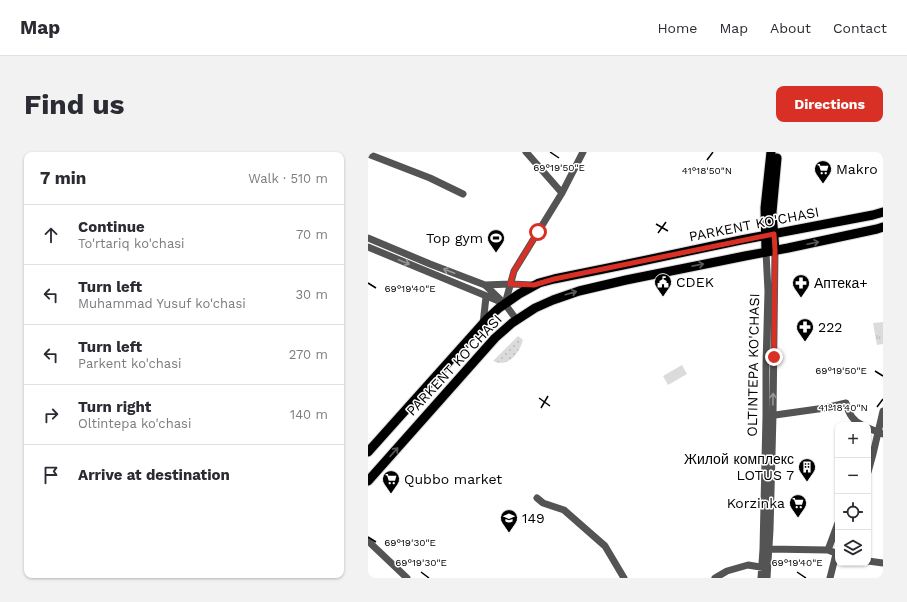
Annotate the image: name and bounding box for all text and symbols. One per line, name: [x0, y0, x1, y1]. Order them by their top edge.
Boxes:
text: Map: [20, 16, 60, 39]
text: Home: [657, 20, 697, 36]
text: Map: [719, 20, 748, 36]
text: About: [770, 20, 811, 36]
text: Contact: [833, 20, 887, 36]
button: Directions: [776, 86, 883, 122]
text: Find us: [24, 88, 124, 121]
supermarket icon: Makro: [813, 159, 833, 184]
place label: Makro: [836, 161, 878, 177]
text: 69°19'50"E: [533, 162, 585, 173]
text: 41°18'50"N: [682, 165, 732, 176]
text: 7 min: [40, 168, 86, 188]
text: Walk · 510 m: [248, 171, 328, 186]
street label: PARKENT KO'CHASI: [688, 204, 820, 244]
text: Continue: [78, 218, 145, 236]
route start: [529, 223, 547, 241]
icon: ahead: [40, 224, 62, 246]
text: 70 m: [296, 227, 328, 242]
sports icon: Top gym: [486, 228, 506, 253]
place label: Top gym: [426, 230, 483, 246]
text: To'rtariq ko'chasi: [78, 236, 185, 251]
one-way arrow: [806, 238, 819, 246]
one-way arrow: [398, 259, 410, 266]
one-way arrow: [691, 261, 704, 269]
one-way arrow: [443, 267, 455, 275]
public building icon: CDEK: [653, 272, 673, 297]
pharmacy icon: Аптека+: [791, 273, 811, 298]
place label: CDEK: [676, 274, 714, 290]
place label: Аптека+: [814, 275, 868, 291]
text: Turn left: [78, 278, 142, 296]
text: 69°19'40"E: [384, 283, 436, 294]
icon: left: [40, 284, 62, 306]
text: 30 m: [296, 287, 328, 302]
one-way arrow: [565, 289, 578, 296]
street label: OLTINTEPA KO'CHASI: [744, 293, 762, 437]
text: Muhammad Yusuf ko'chasi: [78, 296, 246, 311]
street label: PARKENT KO'CHASI: [403, 311, 505, 419]
pharmacy icon: 222: [795, 317, 815, 342]
place label: 222: [818, 319, 843, 335]
text: Turn left: [78, 338, 142, 356]
icon: left: [40, 344, 62, 366]
text: 270 m: [289, 347, 328, 362]
route end: [765, 348, 783, 366]
text: Parkent ko'chasi: [78, 356, 182, 371]
text: 69°19'50"E: [815, 365, 867, 376]
one-way arrow: [769, 393, 777, 406]
text: Turn right: [78, 398, 151, 416]
text: 41°18'40"N: [818, 402, 868, 413]
icon: right: [40, 404, 62, 426]
text: 140 m: [290, 407, 328, 422]
text: Oltintepa ko'chasi: [78, 416, 191, 431]
map controls: [835, 422, 871, 566]
button: +: [835, 422, 871, 458]
one-way arrow: [389, 447, 398, 457]
place label: Жилой комплекс LOTUS 7: [684, 451, 794, 483]
building icon: Жилой комплекс LOTUS 7: [797, 457, 817, 482]
button: −: [835, 458, 871, 494]
icon: arrive: [40, 464, 62, 486]
text: Arrive at destination: [78, 466, 230, 484]
supermarket icon: Qubbo market: [381, 469, 401, 494]
place label: Qubbo market: [404, 471, 502, 487]
supermarket icon: Korzinka: [788, 493, 808, 518]
button: locate: [835, 494, 871, 530]
place label: Korzinka: [727, 495, 785, 511]
school or university icon: 149: [499, 508, 519, 533]
place label: 149: [522, 510, 545, 526]
button: layers: [835, 530, 871, 566]
text: 69°19'30"E: [384, 537, 436, 548]
text: 69°19'30"E: [395, 557, 447, 568]
text: 69°19'40"E: [771, 557, 823, 568]

